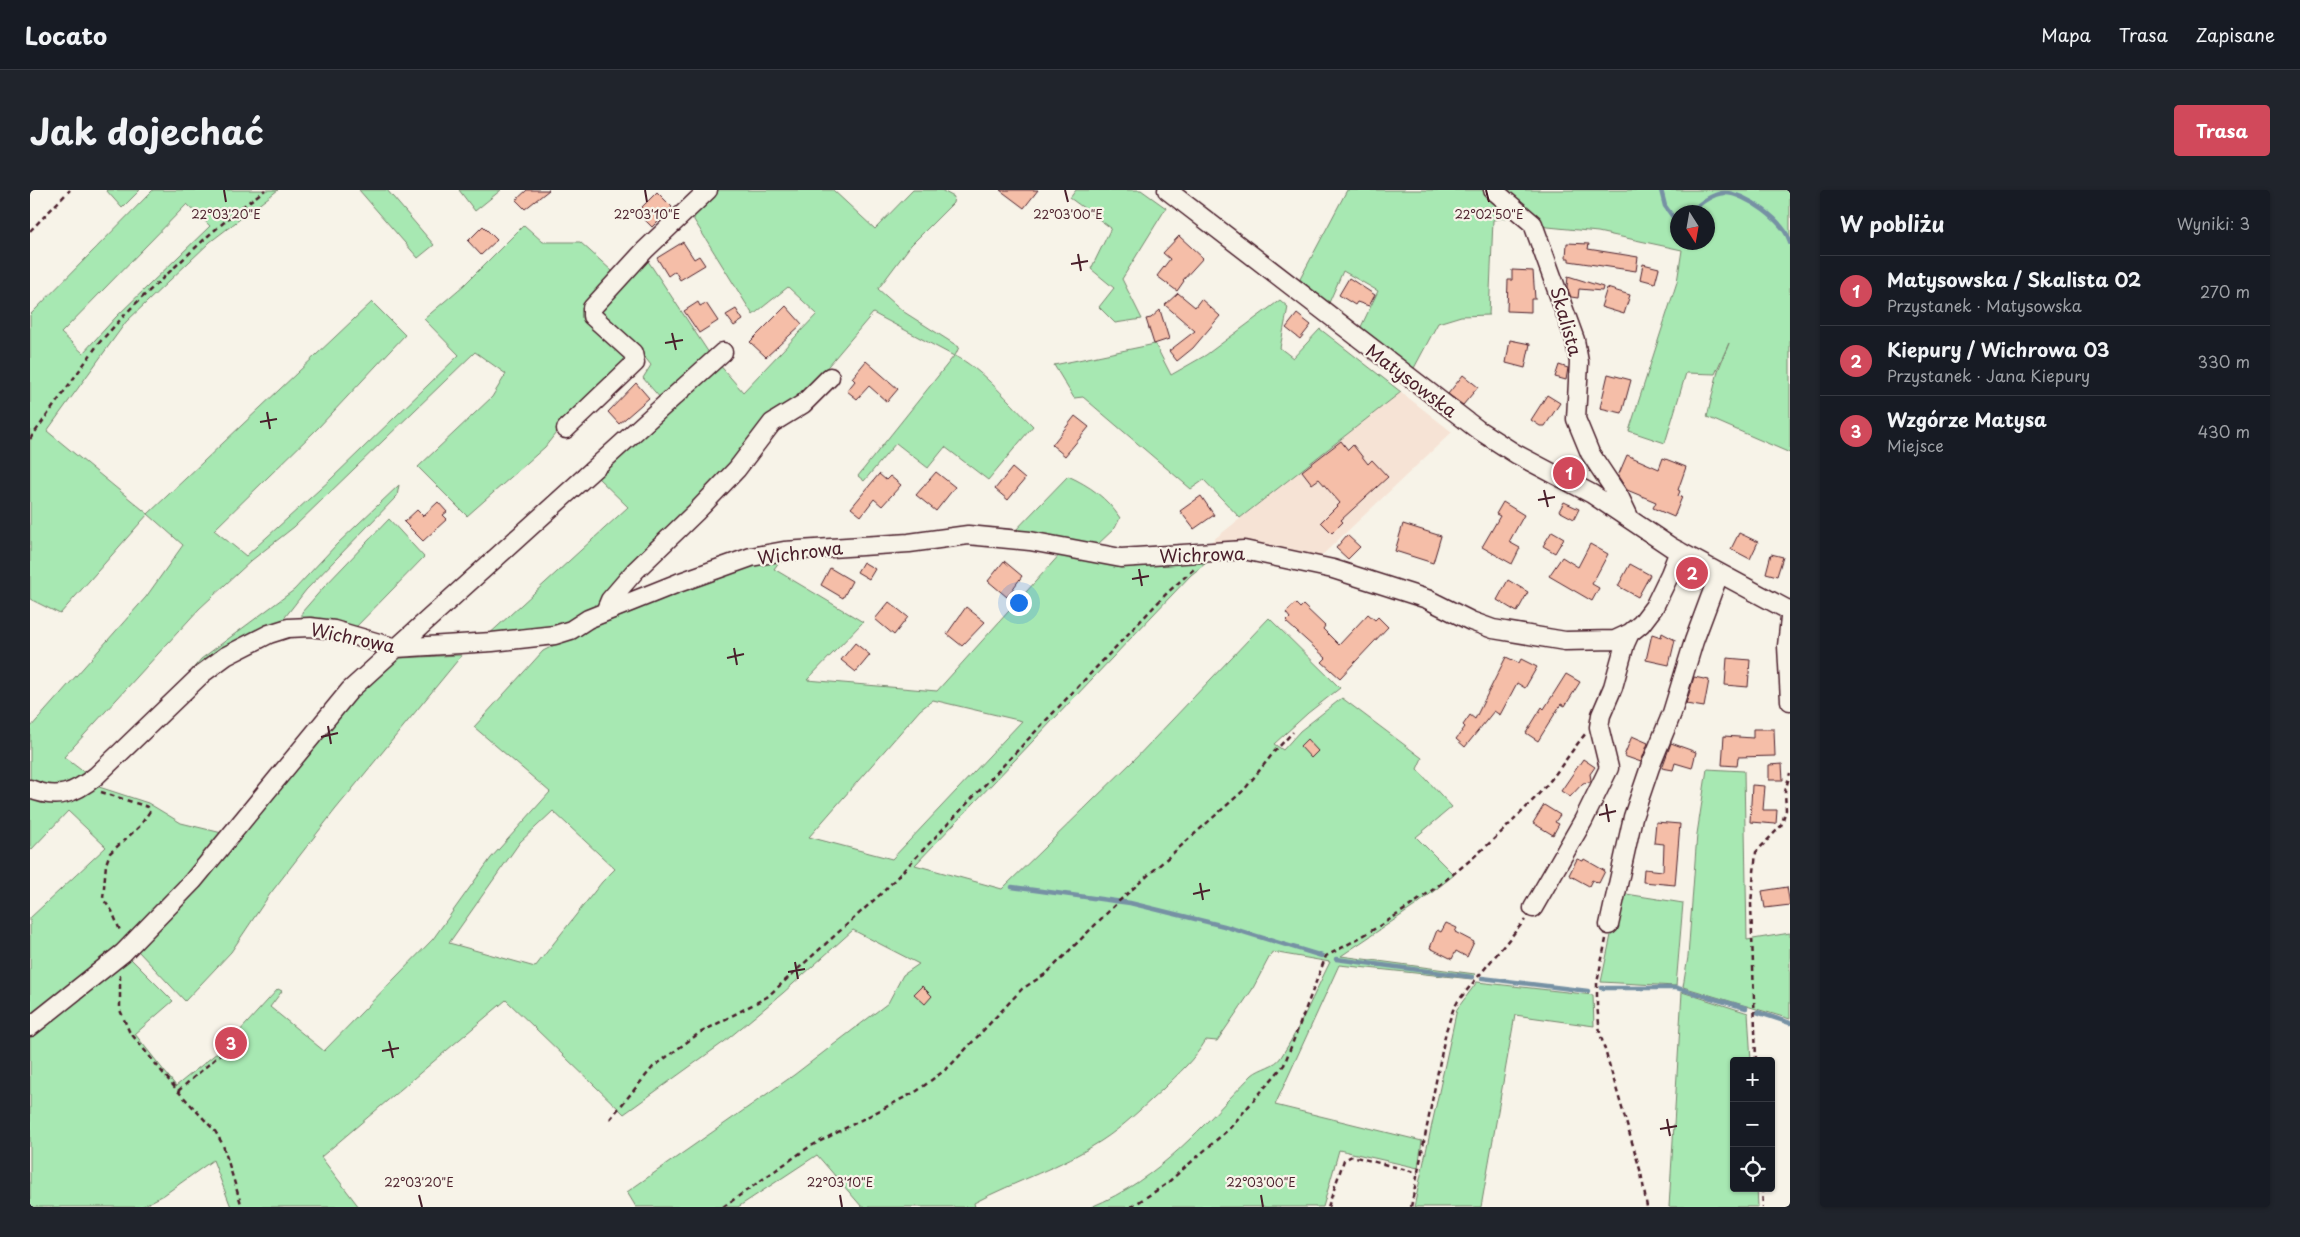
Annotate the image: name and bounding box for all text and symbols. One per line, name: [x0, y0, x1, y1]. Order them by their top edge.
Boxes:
text: Locato: [25, 17, 107, 53]
text: Mapa: [2041, 21, 2091, 48]
text: Trasa: [2119, 21, 2168, 48]
text: Zapisane: [2196, 21, 2275, 48]
text: Jak dojechać: [30, 104, 264, 157]
button: Trasa: [2174, 105, 2270, 156]
text: 22°03'20"E: [191, 205, 261, 223]
text: 22°03'10"E: [614, 205, 680, 223]
text: 22°03'00"E: [1033, 205, 1103, 223]
text: 22°02'50"E: [1454, 205, 1524, 223]
north arrow: [1670, 205, 1715, 250]
text: W pobliżu: [1840, 207, 1945, 239]
text: Wyniki: 3: [2177, 211, 2250, 235]
text: Matysowska / Skalista 02: [1887, 265, 2141, 293]
text: 1: [1852, 279, 1860, 303]
text: 270 m: [2200, 279, 2250, 303]
street label: Skalista: [1544, 283, 1590, 360]
text: Przystanek · Matysowska: [1887, 293, 2082, 317]
text: Kiepury / Wichrowa 03: [1887, 335, 2110, 363]
street label: Matysowska: [1361, 337, 1464, 424]
text: 2: [1850, 349, 1862, 373]
text: 330 m: [2197, 349, 2250, 373]
text: Przystanek · Jana Kiepury: [1887, 363, 2090, 387]
text: Wzgórze Matysa: [1887, 405, 2047, 433]
text: 3: [1851, 419, 1861, 443]
text: 430 m: [2198, 419, 2250, 443]
text: Miejsce: [1887, 433, 1944, 457]
pin: 1: [1553, 454, 1585, 492]
street label: Wichrowa: [756, 533, 845, 571]
street label: Wichrowa: [1159, 539, 1246, 569]
pin: 2: [1676, 554, 1708, 592]
your location: [1006, 590, 1032, 616]
street label: Wichrowa: [308, 615, 399, 659]
pin: 3: [215, 1024, 247, 1062]
map controls: [1730, 1057, 1775, 1192]
button: +: [1730, 1057, 1775, 1102]
button: −: [1730, 1102, 1775, 1147]
button: locate: [1730, 1147, 1775, 1192]
text: 22°03'20"E: [384, 1173, 454, 1191]
text: 22°03'10"E: [807, 1173, 873, 1191]
text: 22°03'00"E: [1226, 1173, 1296, 1191]

